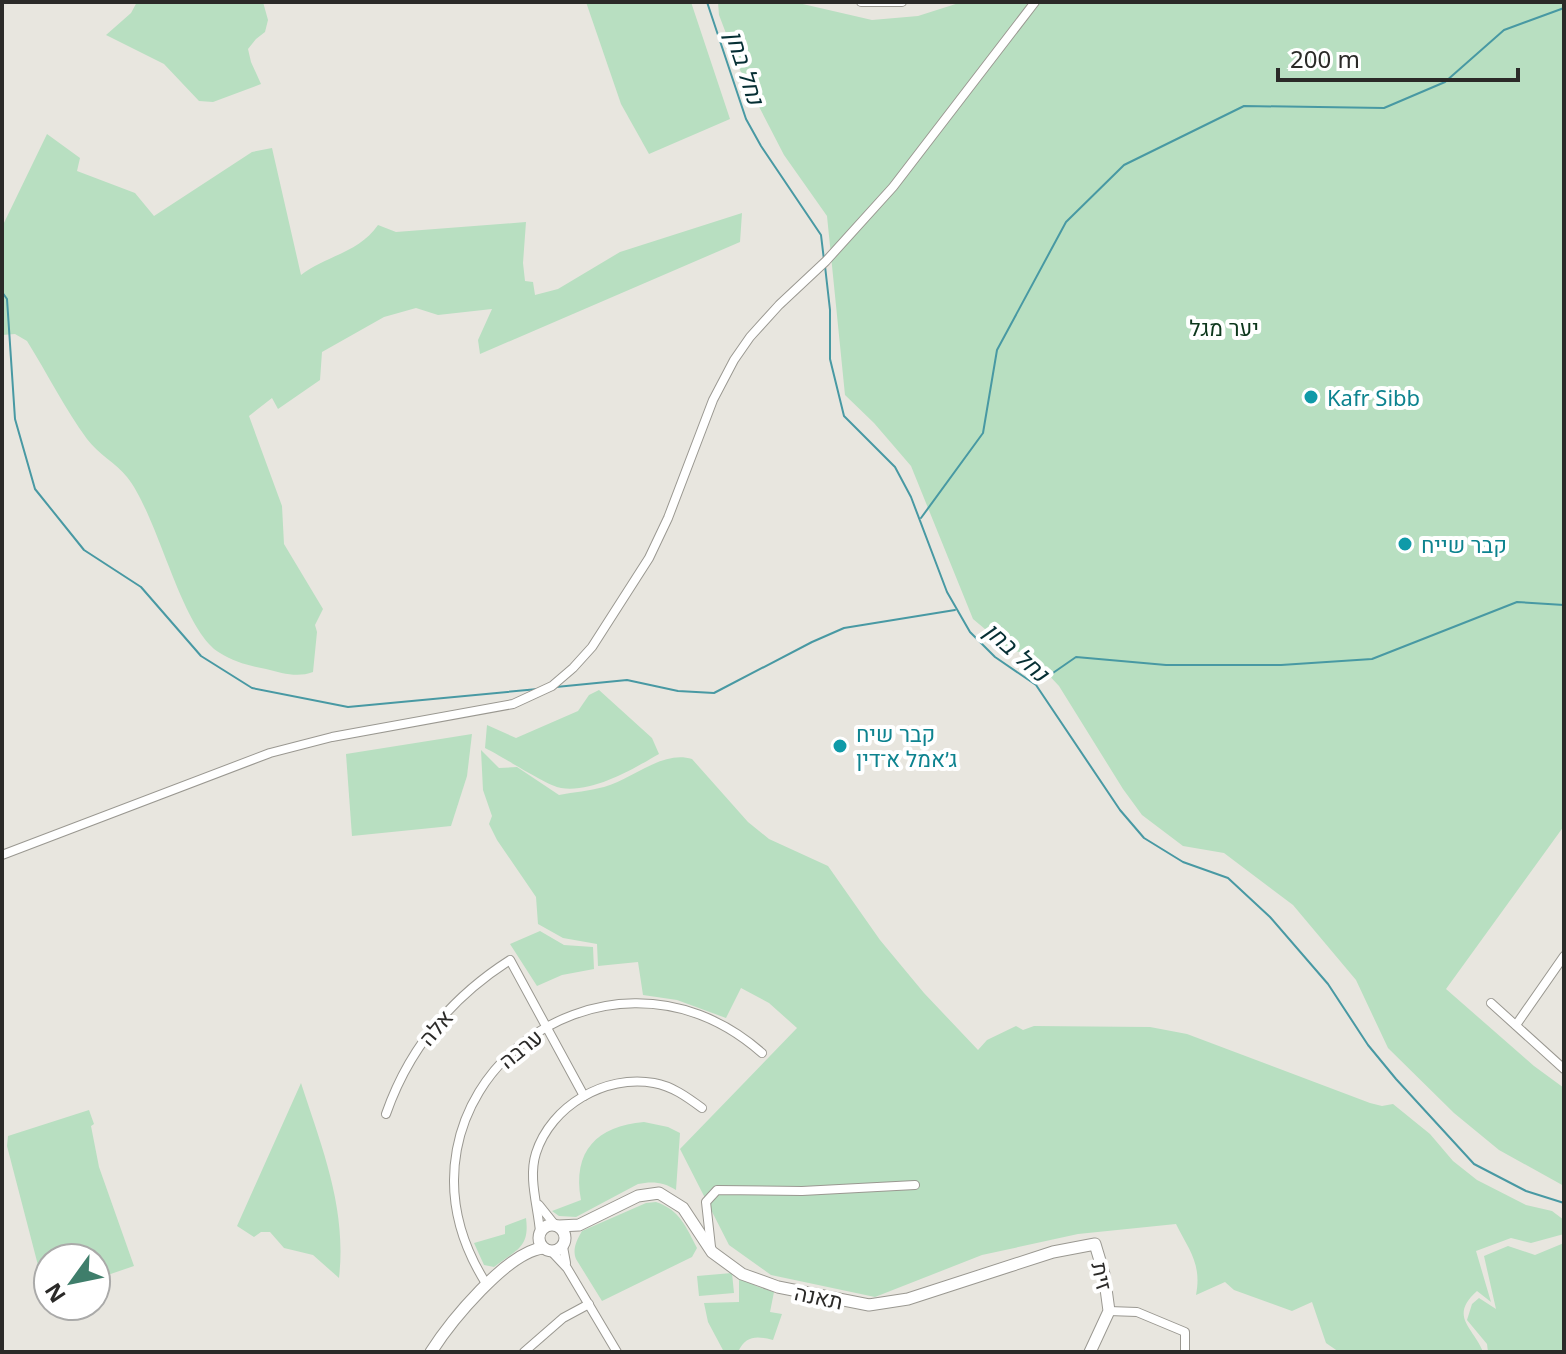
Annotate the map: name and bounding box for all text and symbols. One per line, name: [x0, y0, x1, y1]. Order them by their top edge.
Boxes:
water label: נחל בחן: [719, 26, 774, 110]
scale bar: [1278, 32, 1518, 82]
text: 200 m: [1290, 42, 1360, 75]
park label: יער מגל: [1189, 312, 1259, 342]
place label: Kafr Sibb: [1327, 382, 1420, 412]
marker: Kafr Sibb: [1302, 388, 1320, 406]
place label: קבר שייח: [1421, 529, 1507, 559]
marker: קבר שייח: [1396, 535, 1414, 553]
water label: נחל בחן: [978, 614, 1058, 690]
place label: קבר שיח ג׳אמל א־דין: [856, 718, 957, 773]
marker: קבר שיח ג׳אמל א־דין: [831, 737, 849, 755]
street label: אלה: [411, 1003, 459, 1051]
street label: ערבה: [492, 1021, 548, 1075]
north arrow: [32, 1242, 112, 1322]
street label: זית: [1085, 1259, 1121, 1293]
street label: תאנה: [792, 1276, 846, 1316]
text: N: [37, 1278, 72, 1309]

